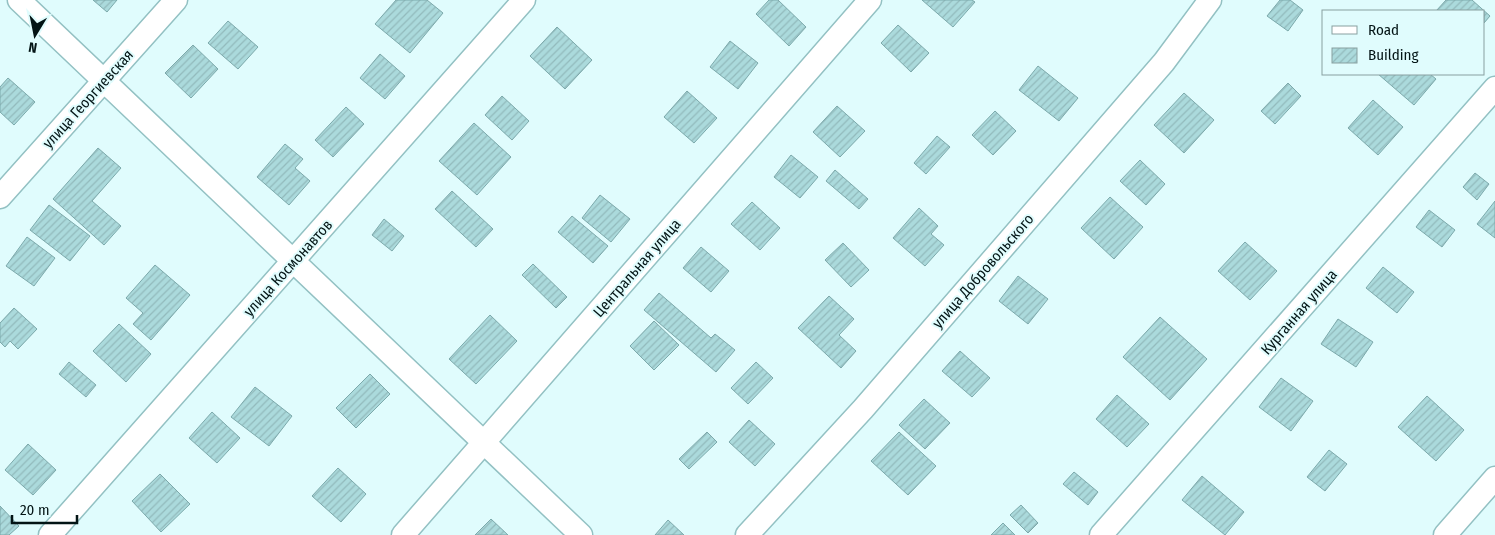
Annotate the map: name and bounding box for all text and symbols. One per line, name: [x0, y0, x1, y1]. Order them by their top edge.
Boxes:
north arrow: [10, 10, 60, 60]
legend: [1322, 10, 1485, 75]
text: Road: [1368, 21, 1399, 39]
text: N: [27, 38, 38, 56]
street label: улица Георгиевская: [39, 46, 137, 152]
text: Building: [1368, 46, 1419, 64]
street label: улица Добровольского: [929, 210, 1038, 332]
street label: Центральная улица: [589, 215, 685, 321]
street label: улица Космонавтов: [240, 216, 336, 320]
street label: Курганная улица: [1257, 266, 1341, 358]
scale bar: [12, 492, 78, 524]
text: 20 m: [20, 501, 50, 519]

